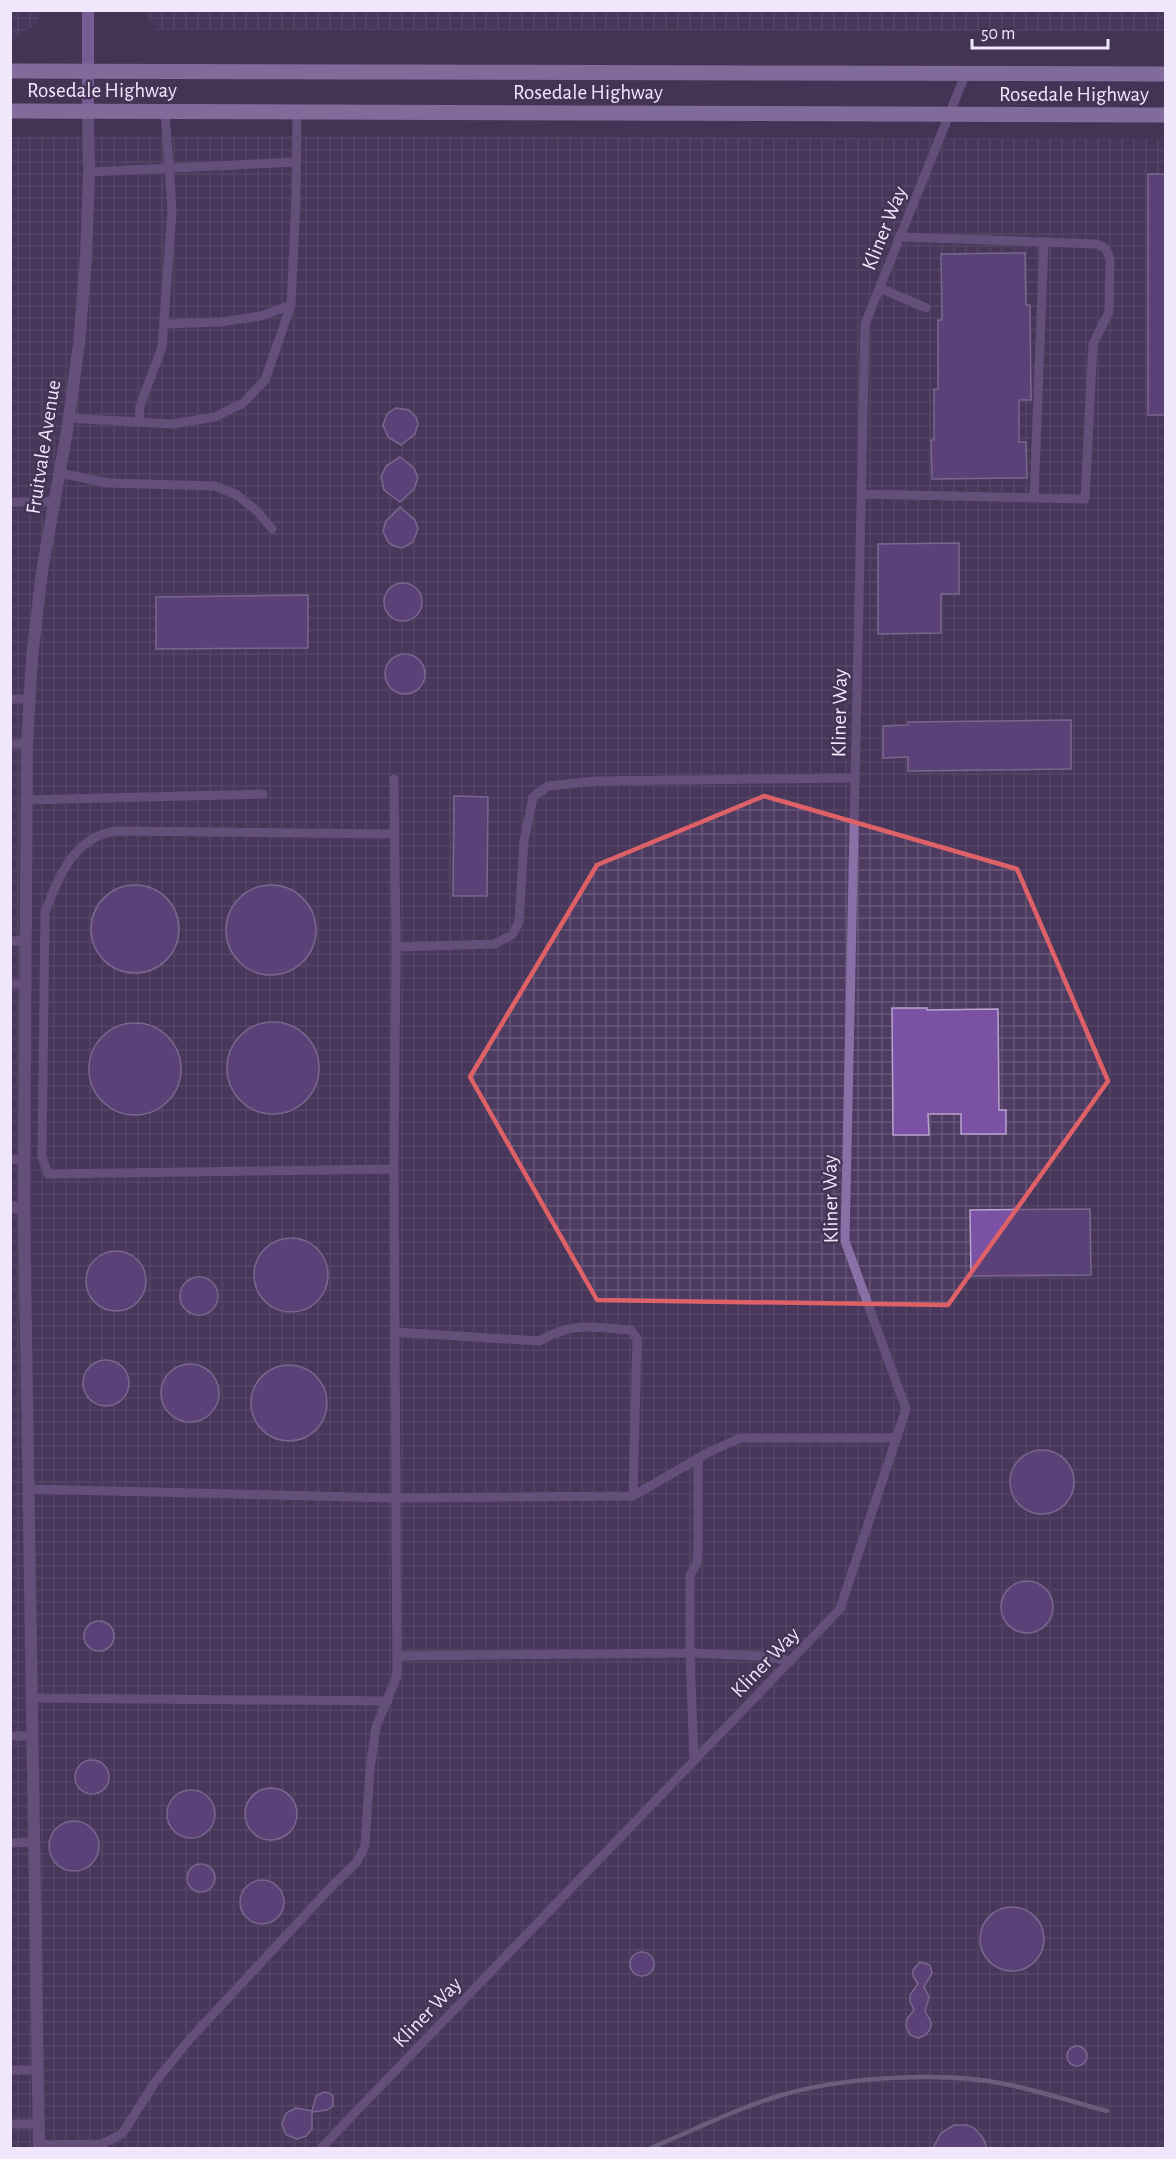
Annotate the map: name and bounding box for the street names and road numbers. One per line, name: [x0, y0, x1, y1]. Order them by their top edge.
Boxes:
street label: Rosedale Highway: [27, 80, 177, 101]
street label: Rosedale Highway: [513, 82, 663, 103]
street label: Rosedale Highway: [999, 84, 1149, 105]
street label: Kliner Way: [858, 183, 911, 273]
street label: Fruitvale Avenue: [23, 379, 64, 516]
street label: Kliner Way: [828, 669, 851, 757]
street label: Kliner Way: [819, 1155, 842, 1243]
street label: Kliner Way: [727, 1623, 804, 1701]
street label: Kliner Way: [389, 1973, 466, 2051]

